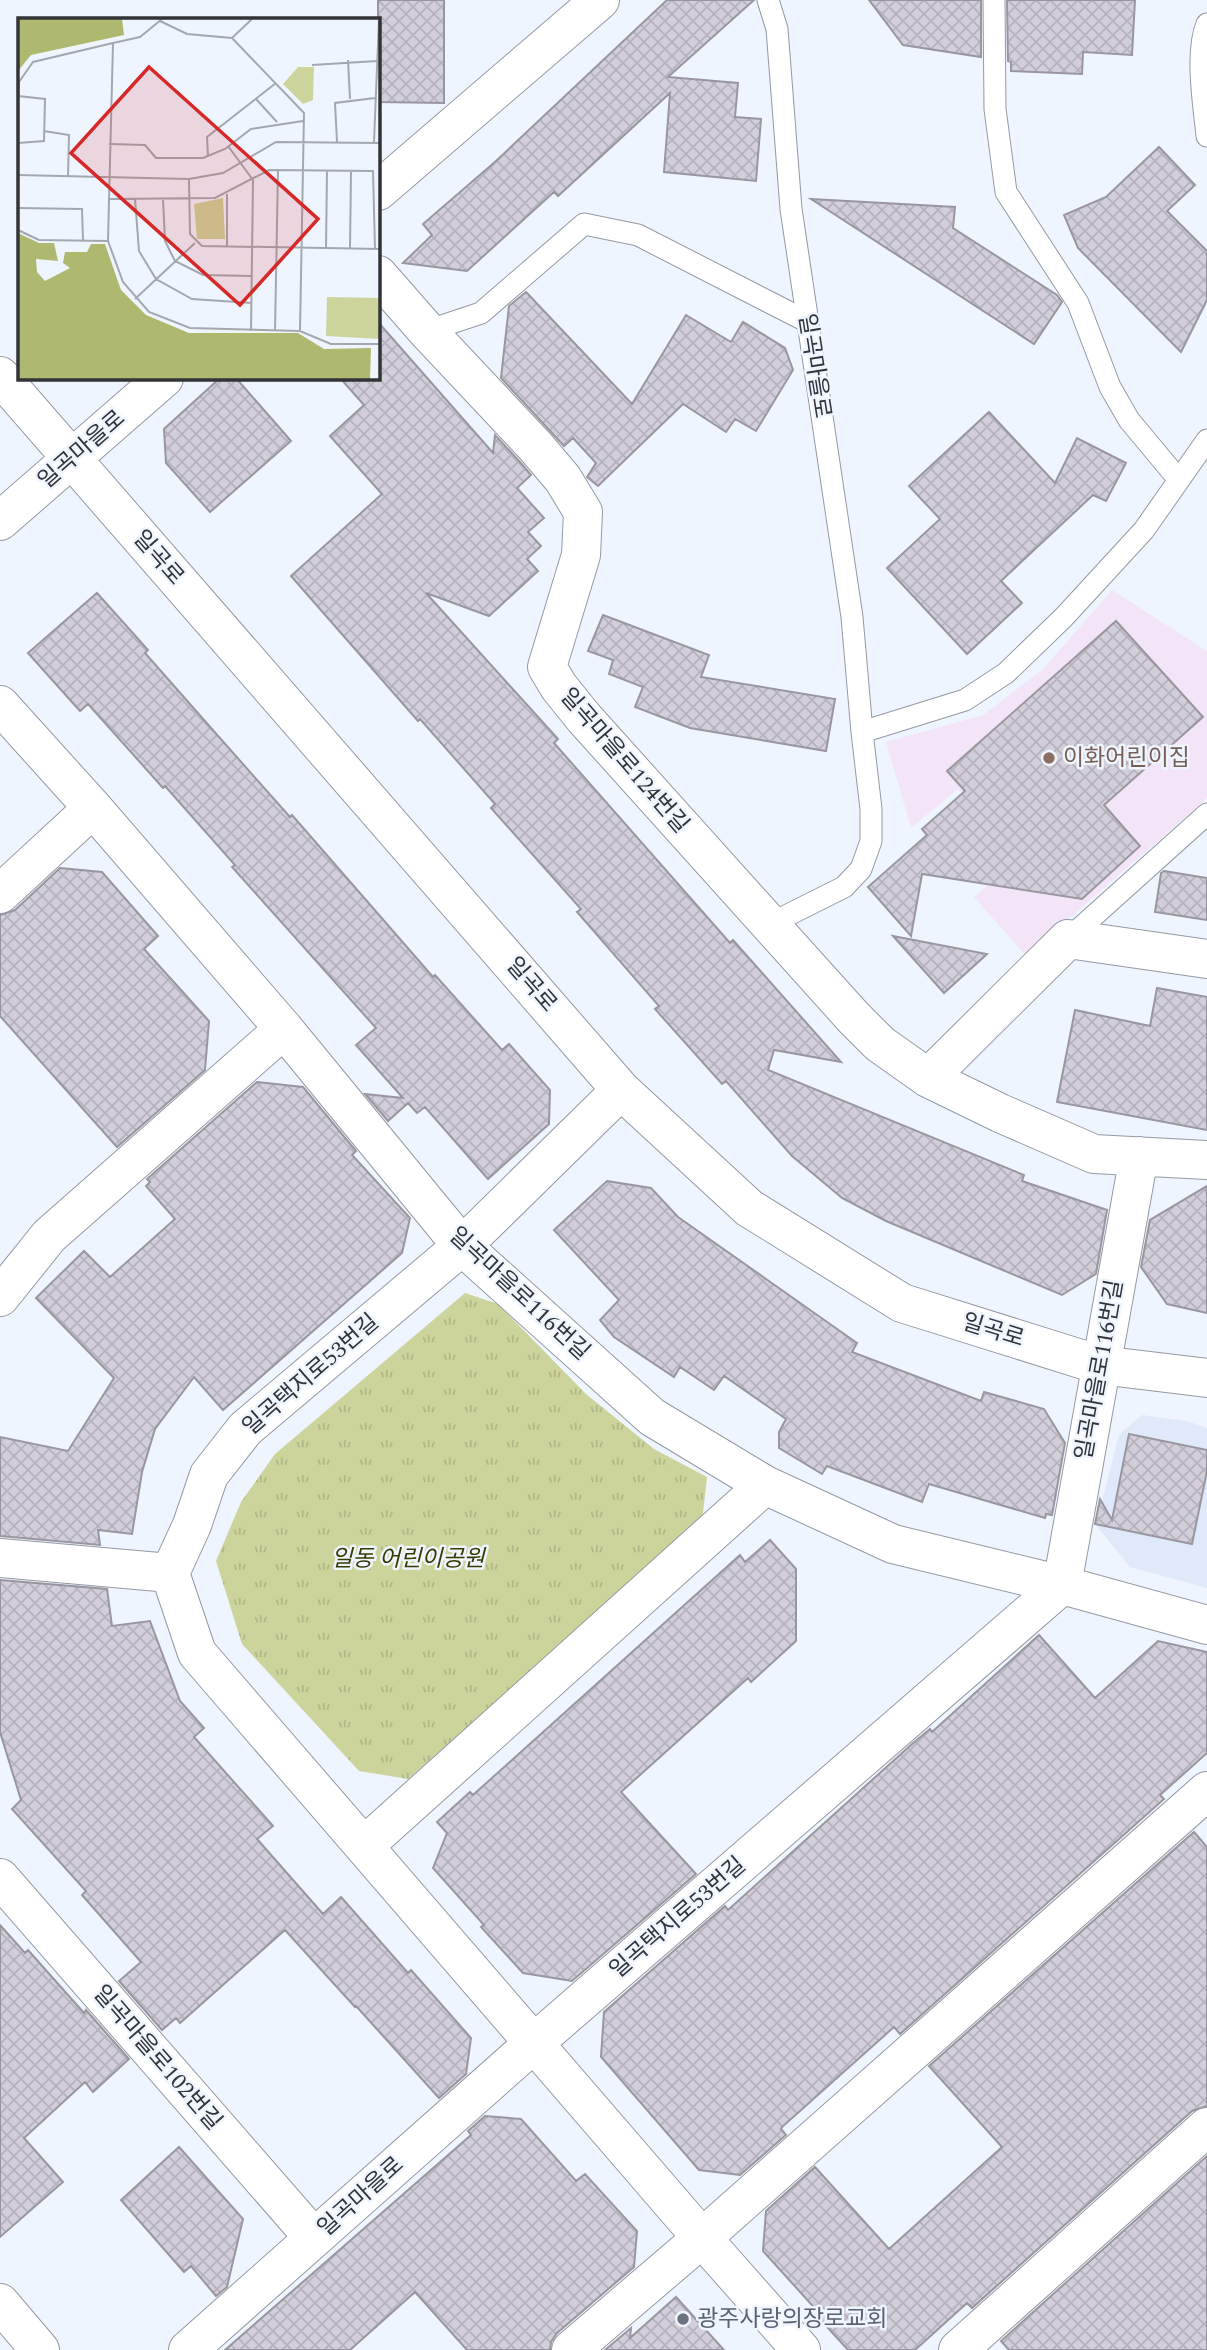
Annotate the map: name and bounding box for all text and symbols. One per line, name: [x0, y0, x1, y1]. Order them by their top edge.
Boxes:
inset map: [18, 18, 380, 380]
street label: 일곡마을로: [788, 311, 840, 421]
street label: 일곡마을로: [31, 402, 133, 498]
street label: 일곡로: [124, 523, 192, 593]
street label: 일곡마을로124번길: [551, 681, 697, 841]
place label: 이화어린이집: [1063, 741, 1190, 776]
marker: 이화어린이집: [1041, 750, 1057, 766]
street label: 일곡로: [497, 950, 565, 1020]
street label: 일곡마을로116번길: [440, 1219, 598, 1369]
street label: 일곡마을로116번길: [1067, 1277, 1133, 1463]
street label: 일곡로: [958, 1305, 1028, 1357]
street label: 일곡택지로53번길: [235, 1306, 387, 1444]
park label: 일동 어린이공원: [331, 1542, 487, 1577]
street label: 일곡택지로53번길: [602, 1849, 754, 1987]
street label: 일곡마을로102번길: [84, 1978, 230, 2138]
street label: 일곡마을로: [310, 2149, 412, 2245]
place label: 광주사랑의장로교회: [697, 2302, 887, 2337]
marker: 광주사랑의장로교회: [675, 2311, 691, 2327]

